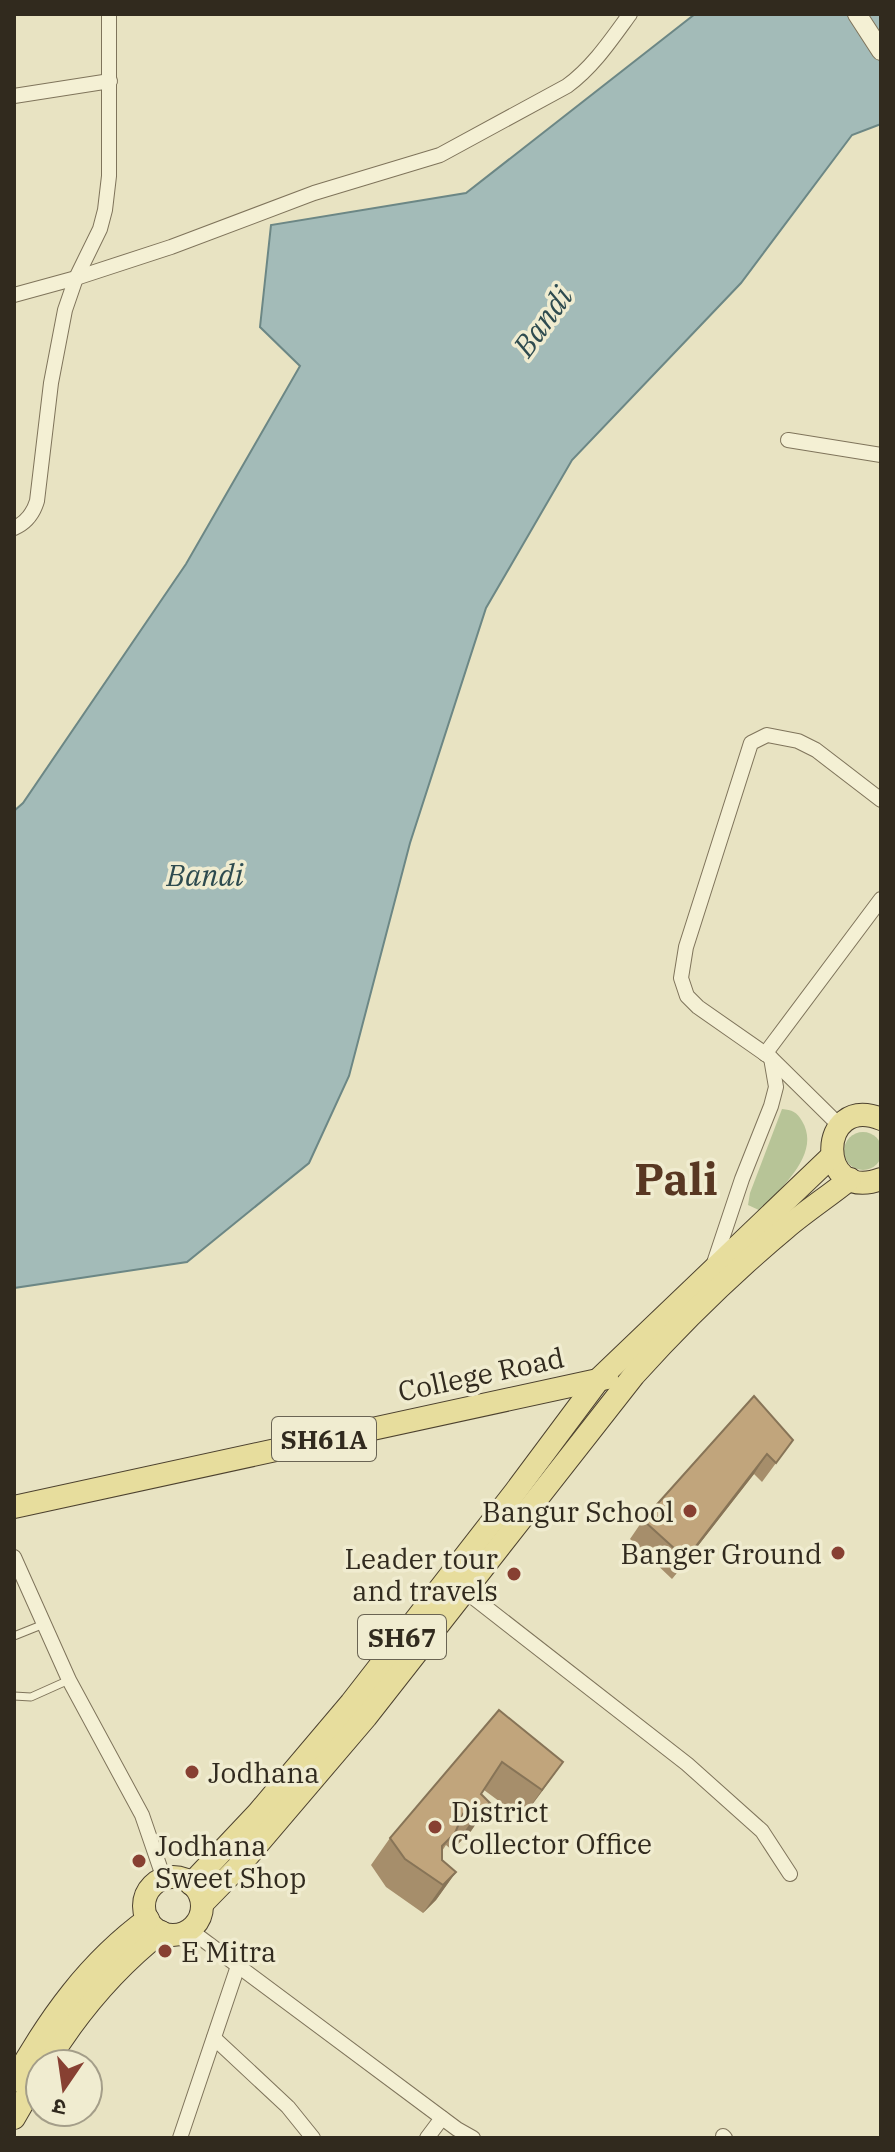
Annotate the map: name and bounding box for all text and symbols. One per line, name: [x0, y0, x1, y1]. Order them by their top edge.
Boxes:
water label: Bandi: [503, 278, 580, 364]
water label: Bandi: [165, 855, 244, 894]
district label: Pali: [634, 1150, 718, 1207]
street label: College Road: [395, 1338, 567, 1410]
road number: SH61A: [272, 1417, 376, 1461]
place label: Bangur School: [482, 1493, 674, 1530]
marker: Bangur School: [681, 1502, 699, 1520]
place label: Banger Ground: [620, 1535, 822, 1572]
place label: Leader tour and travels: [344, 1540, 499, 1609]
marker: Banger Ground: [829, 1544, 847, 1562]
marker: Leader tour and travels: [505, 1565, 523, 1583]
road number: SH67: [358, 1615, 446, 1659]
place label: Jodhana: [208, 1754, 320, 1791]
marker: Jodhana: [183, 1763, 201, 1781]
place label: District Collector Office: [451, 1793, 652, 1862]
marker: District Collector Office: [426, 1818, 444, 1836]
place label: Jodhana Sweet Shop: [155, 1827, 306, 1896]
marker: Jodhana Sweet Shop: [130, 1852, 148, 1870]
place label: E Mitra: [181, 1933, 276, 1970]
marker: E Mitra: [156, 1942, 174, 1960]
north arrow: [24, 2048, 104, 2128]
text: उ: [49, 2092, 69, 2124]

